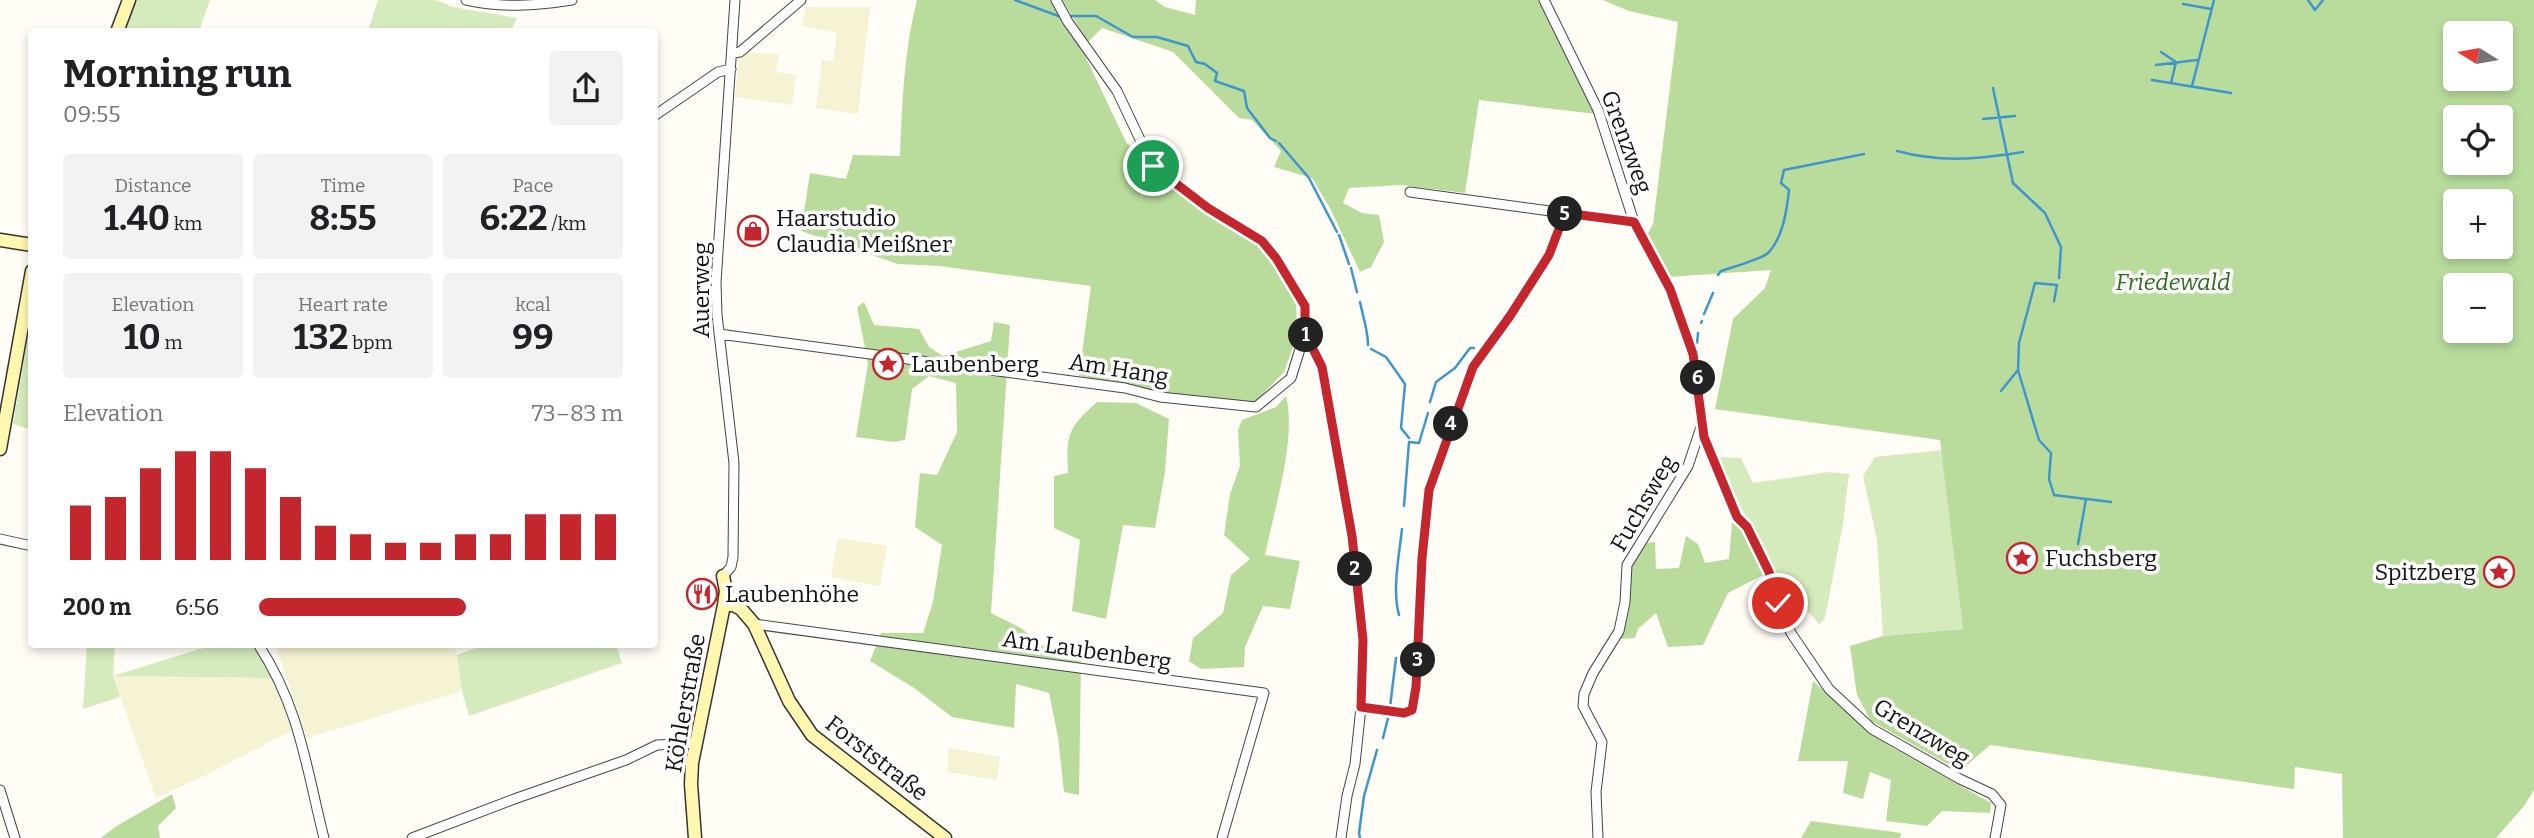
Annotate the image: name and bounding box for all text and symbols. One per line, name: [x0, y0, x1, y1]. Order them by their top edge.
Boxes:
north arrow: [2443, 21, 2513, 91]
map controls: [2443, 21, 2513, 343]
text: Morning run: [63, 51, 291, 97]
button: share: [549, 51, 623, 125]
street label: Grenzweg: [1595, 87, 1659, 198]
text: 09:55: [63, 100, 121, 128]
button: locate: [2443, 105, 2513, 175]
pin: [1123, 136, 1183, 196]
icon: arrive: [1134, 147, 1172, 185]
text: Distance: [115, 174, 191, 197]
text: Time: [321, 174, 365, 197]
text: Pace: [512, 174, 554, 197]
button: +: [2443, 189, 2513, 259]
pin: 5: [1548, 196, 1582, 232]
text: 1.40: [104, 197, 170, 239]
text: 8:55: [309, 197, 377, 239]
text: 6:22: [480, 197, 548, 239]
text: 5: [1559, 202, 1570, 225]
place label: Haarstudio Claudia Meißner: [776, 204, 952, 258]
text: km: [170, 212, 202, 235]
text: /km: [548, 212, 586, 235]
shop icon: Haarstudio Claudia Meißner: [736, 214, 770, 248]
street label: Auerweg: [687, 242, 715, 338]
park label: Friedewald: [2115, 268, 2231, 296]
button: −: [2443, 273, 2513, 343]
text: Elevation: [112, 293, 194, 316]
text: Heart rate: [298, 293, 388, 316]
text: kcal: [515, 293, 551, 316]
text: 10: [123, 316, 161, 358]
text: 132: [293, 316, 348, 358]
text: 99: [512, 316, 554, 358]
pin: 1: [1288, 318, 1324, 352]
text: 1: [1301, 323, 1310, 346]
text: m: [161, 331, 183, 354]
text: bpm: [348, 331, 393, 354]
place icon: Laubenberg: [871, 347, 905, 381]
street label: Am Hang: [1067, 347, 1171, 391]
place label: Laubenberg: [911, 350, 1039, 378]
pin: 6: [1680, 360, 1716, 396]
text: 6: [1692, 366, 1703, 389]
text: Elevation: [63, 399, 163, 427]
text: 73–83 m: [532, 399, 623, 427]
pin: 4: [1434, 406, 1468, 442]
text: 4: [1445, 412, 1456, 435]
street label: Fuchsweg: [1604, 450, 1682, 556]
place icon: Fuchsberg: [2005, 541, 2039, 575]
place label: Fuchsberg: [2045, 544, 2157, 572]
pin: 2: [1338, 552, 1372, 586]
place icon: Spitzberg: [2482, 555, 2516, 589]
text: 2: [1349, 557, 1360, 580]
place label: Spitzberg: [2375, 558, 2476, 586]
pin: [1748, 573, 1808, 633]
restaurant icon: Laubenhöhe: [685, 577, 719, 611]
place label: Laubenhöhe: [725, 580, 859, 608]
icon: check: [1759, 584, 1797, 622]
text: 200 m: [63, 593, 131, 621]
text: 6:56: [175, 593, 219, 621]
street label: Am Laubenberg: [1001, 624, 1174, 676]
street label: Köhlerstraße: [659, 631, 711, 775]
pin: 3: [1400, 642, 1436, 678]
text: 3: [1412, 648, 1423, 671]
street label: Grenzweg: [1869, 692, 1976, 772]
street label: Forststraße: [820, 709, 934, 807]

